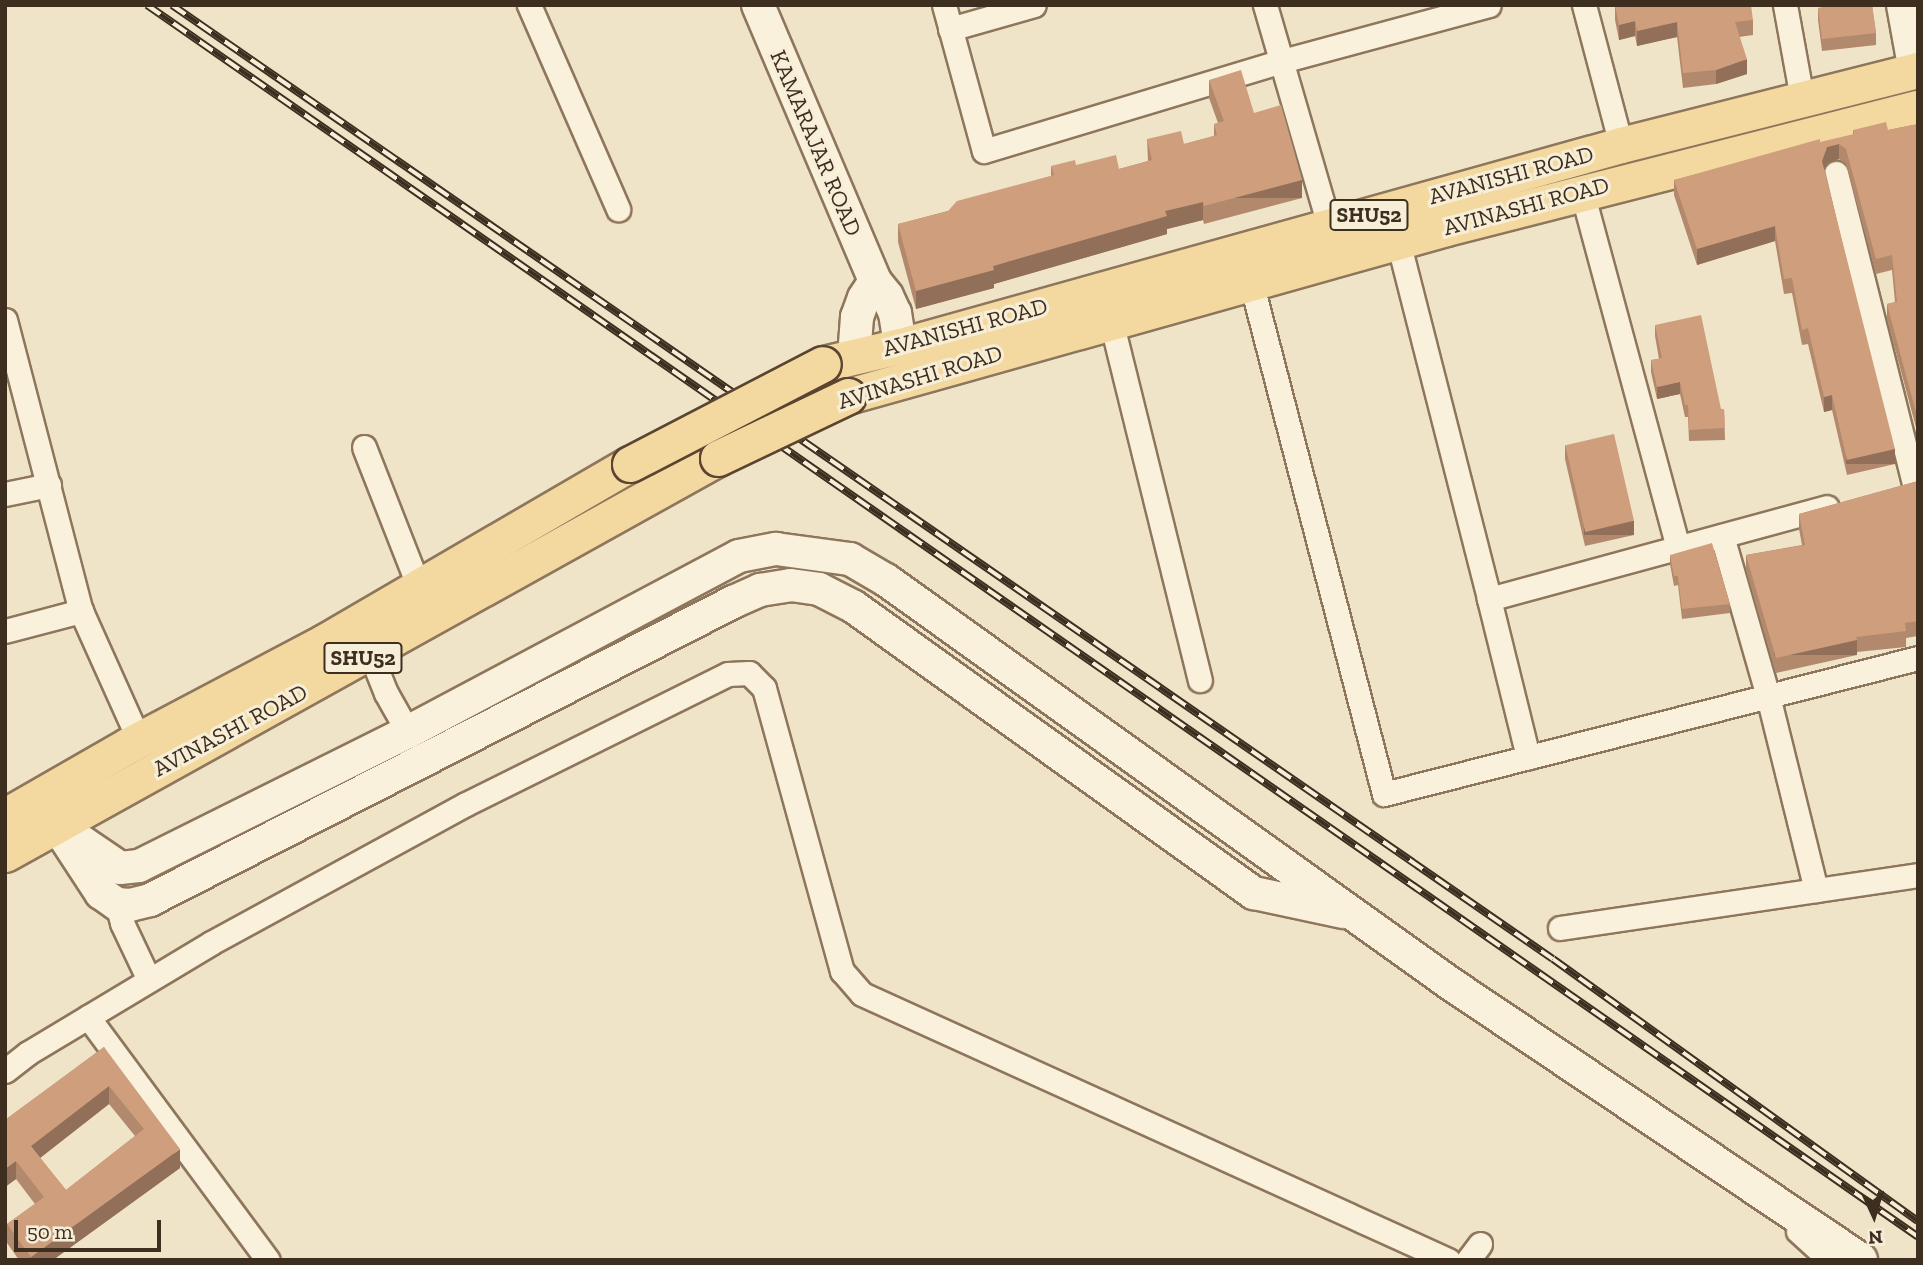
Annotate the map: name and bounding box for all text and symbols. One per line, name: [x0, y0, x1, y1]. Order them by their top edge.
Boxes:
street label: KAMARAJAR ROAD: [764, 46, 868, 240]
street label: AVANISHI ROAD: [1426, 140, 1596, 210]
street label: AVINASHI ROAD: [1440, 171, 1612, 241]
road number: SHU52: [1329, 198, 1409, 232]
street label: AVANISHI ROAD: [880, 292, 1050, 362]
street label: AVINASHI ROAD: [834, 339, 1006, 415]
road number: SHU52: [323, 640, 403, 676]
street label: AVINASHI ROAD: [148, 678, 312, 782]
north arrow: [1839, 1181, 1909, 1251]
scale bar: [18, 1206, 164, 1250]
text: 50 m: [27, 1219, 73, 1244]
text: N: [1867, 1225, 1884, 1249]

